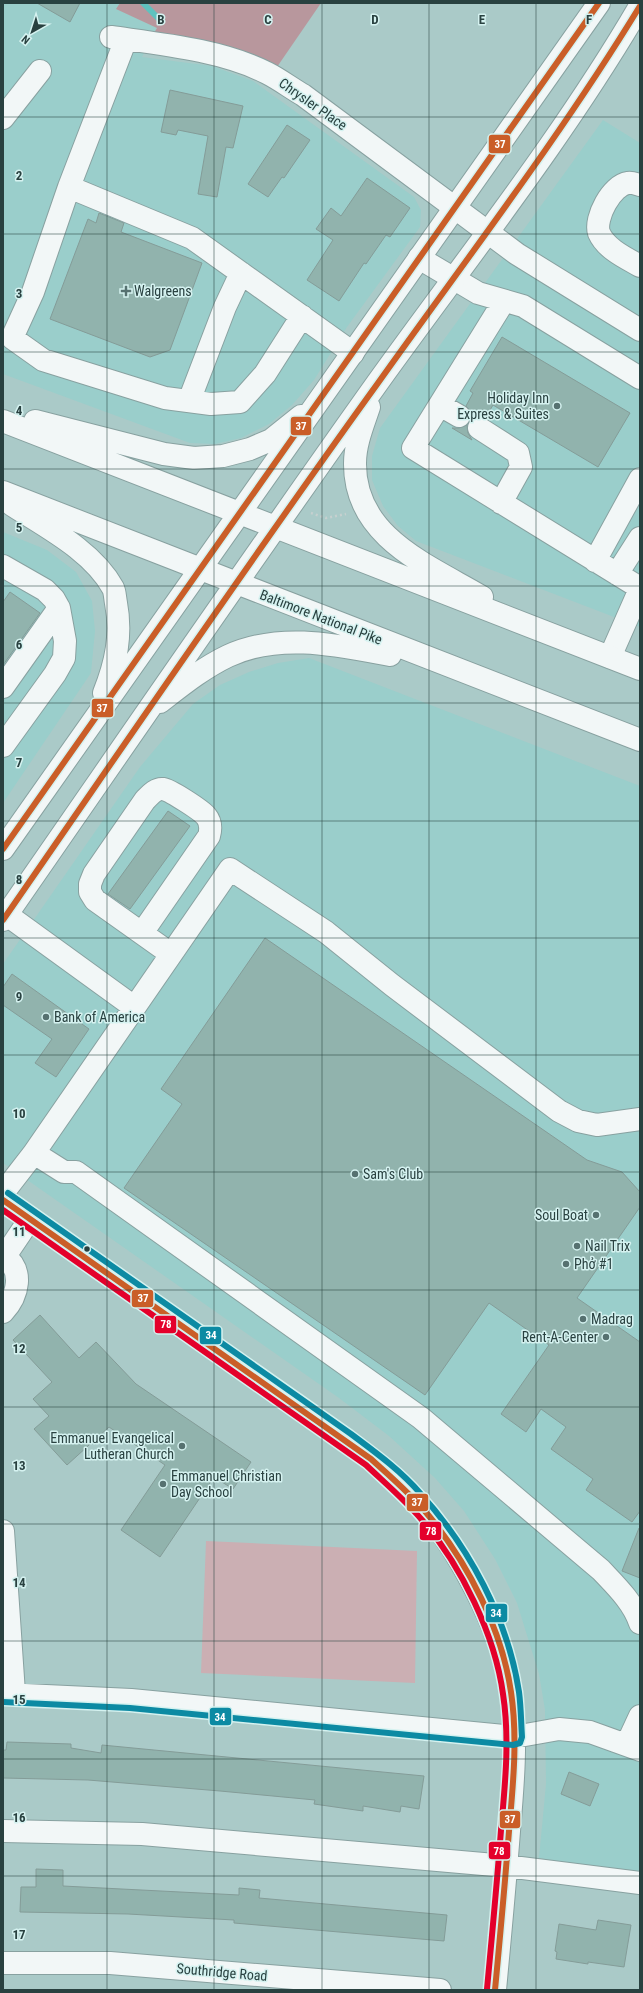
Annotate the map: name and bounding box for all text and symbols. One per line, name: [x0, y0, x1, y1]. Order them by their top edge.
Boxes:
north arrow: [12, 12, 52, 52]
text: B: [157, 12, 165, 27]
text: C: [264, 12, 272, 27]
text: D: [371, 12, 379, 27]
text: E: [479, 12, 486, 27]
text: F: [586, 12, 592, 27]
text: N: [19, 32, 33, 47]
street label: Chrysler Place: [276, 75, 350, 134]
line badge: 37: [488, 134, 511, 154]
text: 37: [494, 138, 506, 151]
text: 2: [16, 168, 23, 183]
place label: Walgreens: [134, 283, 192, 299]
text: 3: [16, 286, 22, 301]
marker: Walgreens: [121, 286, 131, 296]
place label: Holiday Inn Express & Suites: [457, 390, 549, 422]
marker: Holiday Inn Express & Suites: [552, 401, 562, 411]
text: 4: [16, 403, 23, 418]
line badge: 37: [290, 416, 312, 436]
text: 37: [295, 420, 307, 433]
text: 5: [16, 520, 23, 535]
street label: Baltimore National Pike: [258, 586, 385, 648]
text: 6: [16, 637, 23, 652]
line badge: 37: [91, 698, 114, 718]
text: 37: [96, 702, 108, 715]
text: 7: [16, 755, 23, 770]
text: 8: [16, 872, 22, 887]
text: 9: [16, 989, 22, 1004]
place label: Bank of America: [54, 1009, 145, 1025]
marker: Bank of America: [41, 1012, 51, 1022]
text: 10: [12, 1106, 26, 1121]
place label: Sam's Club: [363, 1166, 423, 1182]
marker: Sam's Club: [350, 1169, 360, 1179]
place label: Soul Boat: [535, 1207, 588, 1223]
marker: Soul Boat: [591, 1210, 601, 1220]
text: 11: [12, 1224, 26, 1239]
place label: Nail Trix: [585, 1238, 630, 1254]
marker: Nail Trix: [572, 1241, 582, 1251]
unlabelled marker: [82, 1244, 92, 1254]
place label: Phở #1: [574, 1256, 613, 1272]
marker: Phở #1: [561, 1259, 571, 1269]
line badge: 37: [131, 1289, 154, 1308]
text: 37: [137, 1292, 149, 1305]
place label: Madrag: [591, 1311, 633, 1327]
marker: Madrag: [578, 1314, 588, 1324]
line badge: 78: [154, 1315, 177, 1334]
text: 78: [160, 1318, 172, 1331]
line badge: 34: [199, 1326, 222, 1345]
text: 34: [205, 1329, 217, 1342]
place label: Rent-A-Center: [522, 1329, 598, 1345]
marker: Rent-A-Center: [601, 1332, 611, 1342]
text: 12: [12, 1341, 26, 1356]
place label: Emmanuel Evangelical Lutheran Church: [50, 1430, 174, 1462]
marker: Emmanuel Evangelical Lutheran Church: [177, 1441, 187, 1451]
text: 13: [12, 1458, 26, 1473]
place label: Emmanuel Christian Day School: [171, 1468, 282, 1500]
marker: Emmanuel Christian Day School: [158, 1479, 168, 1489]
line badge: 37: [406, 1493, 429, 1512]
text: 37: [411, 1496, 423, 1509]
line badge: 78: [419, 1521, 442, 1541]
text: 78: [425, 1525, 437, 1538]
text: 14: [12, 1575, 26, 1590]
line badge: 34: [485, 1603, 508, 1623]
text: 34: [490, 1607, 502, 1620]
text: 15: [12, 1692, 26, 1707]
line badge: 34: [209, 1707, 232, 1726]
text: 34: [214, 1711, 226, 1724]
text: 16: [12, 1810, 26, 1825]
line badge: 37: [499, 1810, 521, 1829]
text: 37: [504, 1813, 516, 1826]
line badge: 78: [488, 1841, 511, 1860]
text: 78: [493, 1845, 505, 1858]
text: 17: [12, 1927, 26, 1942]
street label: Southridge Road: [176, 1960, 268, 1984]

